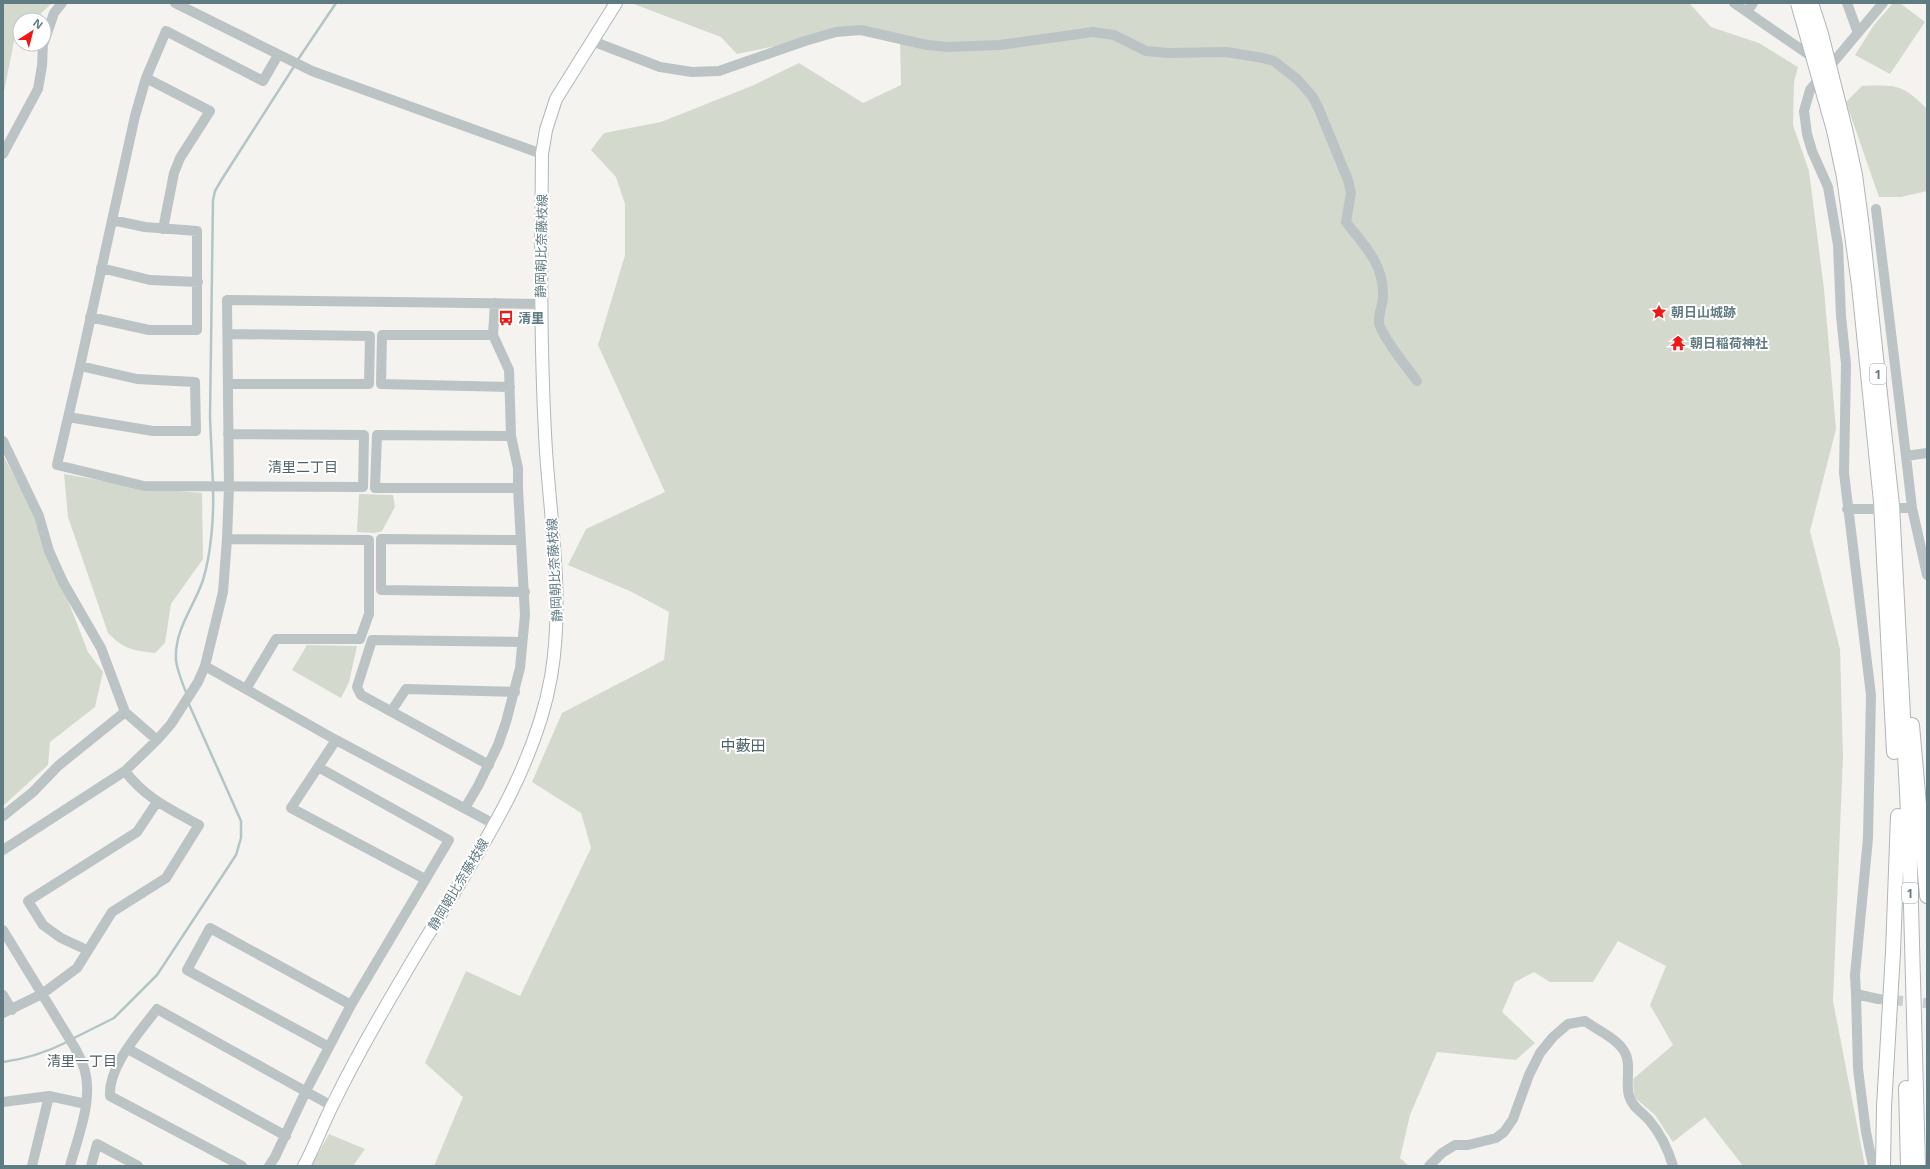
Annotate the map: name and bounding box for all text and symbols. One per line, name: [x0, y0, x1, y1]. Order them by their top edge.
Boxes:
north arrow: [12, 12, 52, 52]
text: N: [30, 15, 46, 32]
street label: 静岡朝比奈藤枝線: [531, 194, 551, 298]
place icon: 朝日山城跡: [1650, 303, 1668, 321]
place label: 朝日山城跡: [1671, 303, 1736, 321]
bus stop icon: 清里: [497, 309, 515, 327]
place label: 清里: [518, 309, 544, 327]
temple icon: 朝日稲荷神社: [1669, 334, 1687, 352]
place label: 朝日稲荷神社: [1690, 334, 1768, 352]
road number: 1: [1870, 364, 1886, 384]
district label: 清里二丁目: [268, 457, 338, 476]
street label: 静岡朝比奈藤枝線: [542, 518, 566, 622]
district label: 中藪田: [720, 735, 766, 755]
street label: 静岡朝比奈藤枝線: [423, 835, 493, 933]
road number: 1: [1902, 883, 1918, 903]
district label: 清里一丁目: [47, 1051, 117, 1070]

